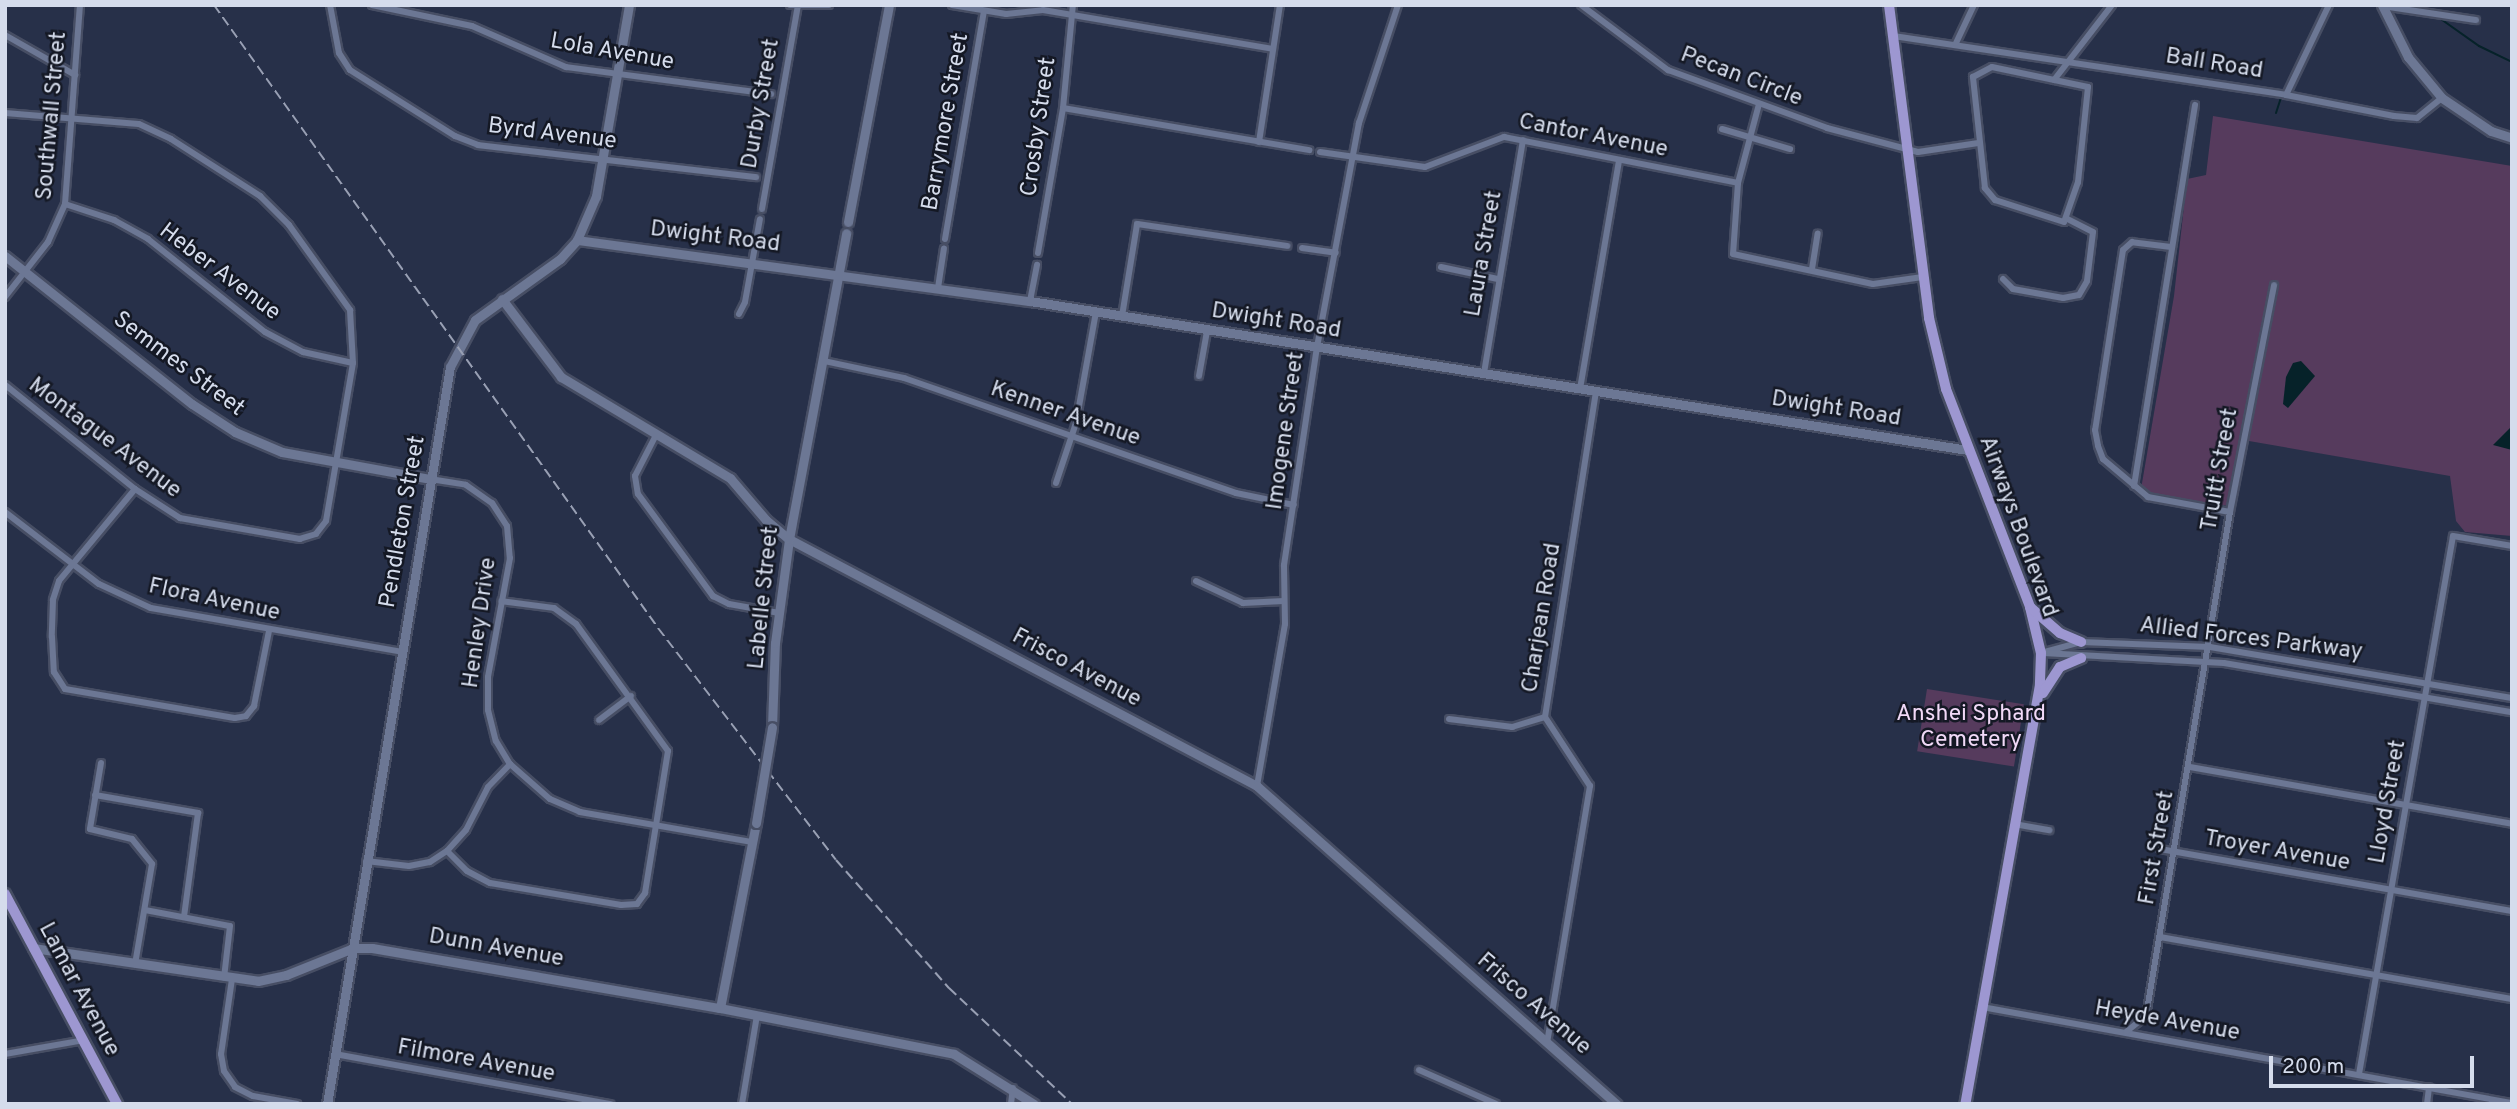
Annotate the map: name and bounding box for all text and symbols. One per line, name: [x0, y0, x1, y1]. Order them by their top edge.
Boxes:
street label: Lola Avenue: [548, 28, 676, 78]
street label: Southwall Street: [32, 31, 74, 201]
street label: Barrymore Street: [918, 31, 976, 213]
street label: Durby Street: [737, 37, 787, 171]
street label: Pecan Circle: [1676, 42, 1806, 114]
street label: Ball Road: [2163, 44, 2265, 86]
street label: Crosby Street: [1017, 56, 1063, 198]
street label: Cantor Avenue: [1516, 109, 1670, 165]
street label: Byrd Avenue: [486, 113, 618, 157]
street label: Laura Street: [1460, 189, 1510, 319]
street label: Dwight Road: [648, 216, 782, 260]
street label: Heber Avenue: [153, 218, 285, 328]
street label: Dwight Road: [1209, 298, 1343, 346]
street label: Semmes Street: [107, 307, 249, 423]
street label: Imogene Street: [1262, 350, 1312, 512]
street label: Montague Avenue: [22, 372, 186, 506]
street label: Kenner Avenue: [986, 376, 1144, 454]
street label: Dwight Road: [1769, 386, 1903, 434]
street label: Truitt Street: [2197, 406, 2245, 534]
street label: Airways Boulevard: [1971, 433, 2063, 621]
street label: Pendleton Street: [375, 434, 433, 610]
street label: Labelle Street: [744, 525, 786, 671]
street label: Charjean Road: [1518, 541, 1568, 695]
street label: Henley Drive: [458, 556, 504, 690]
street label: Flora Avenue: [145, 574, 283, 628]
street label: Allied Forces Parkway: [2138, 613, 2364, 667]
street label: Frisco Avenue: [1006, 623, 1146, 715]
park label: Anshei Sphard Cemetery: [1896, 701, 2046, 755]
street label: Lloyd Street: [2365, 738, 2413, 866]
street label: First Street: [2134, 789, 2182, 907]
street label: Troyer Avenue: [2202, 826, 2352, 878]
street label: Lamar Avenue: [31, 918, 125, 1062]
street label: Dunn Avenue: [426, 923, 566, 975]
street label: Frisco Avenue: [1470, 948, 1596, 1062]
street label: Heyde Avenue: [2092, 996, 2242, 1048]
street label: Filmore Avenue: [395, 1034, 557, 1090]
scale bar: [2272, 1042, 2477, 1086]
text: 200 m: [2282, 1054, 2344, 1081]

